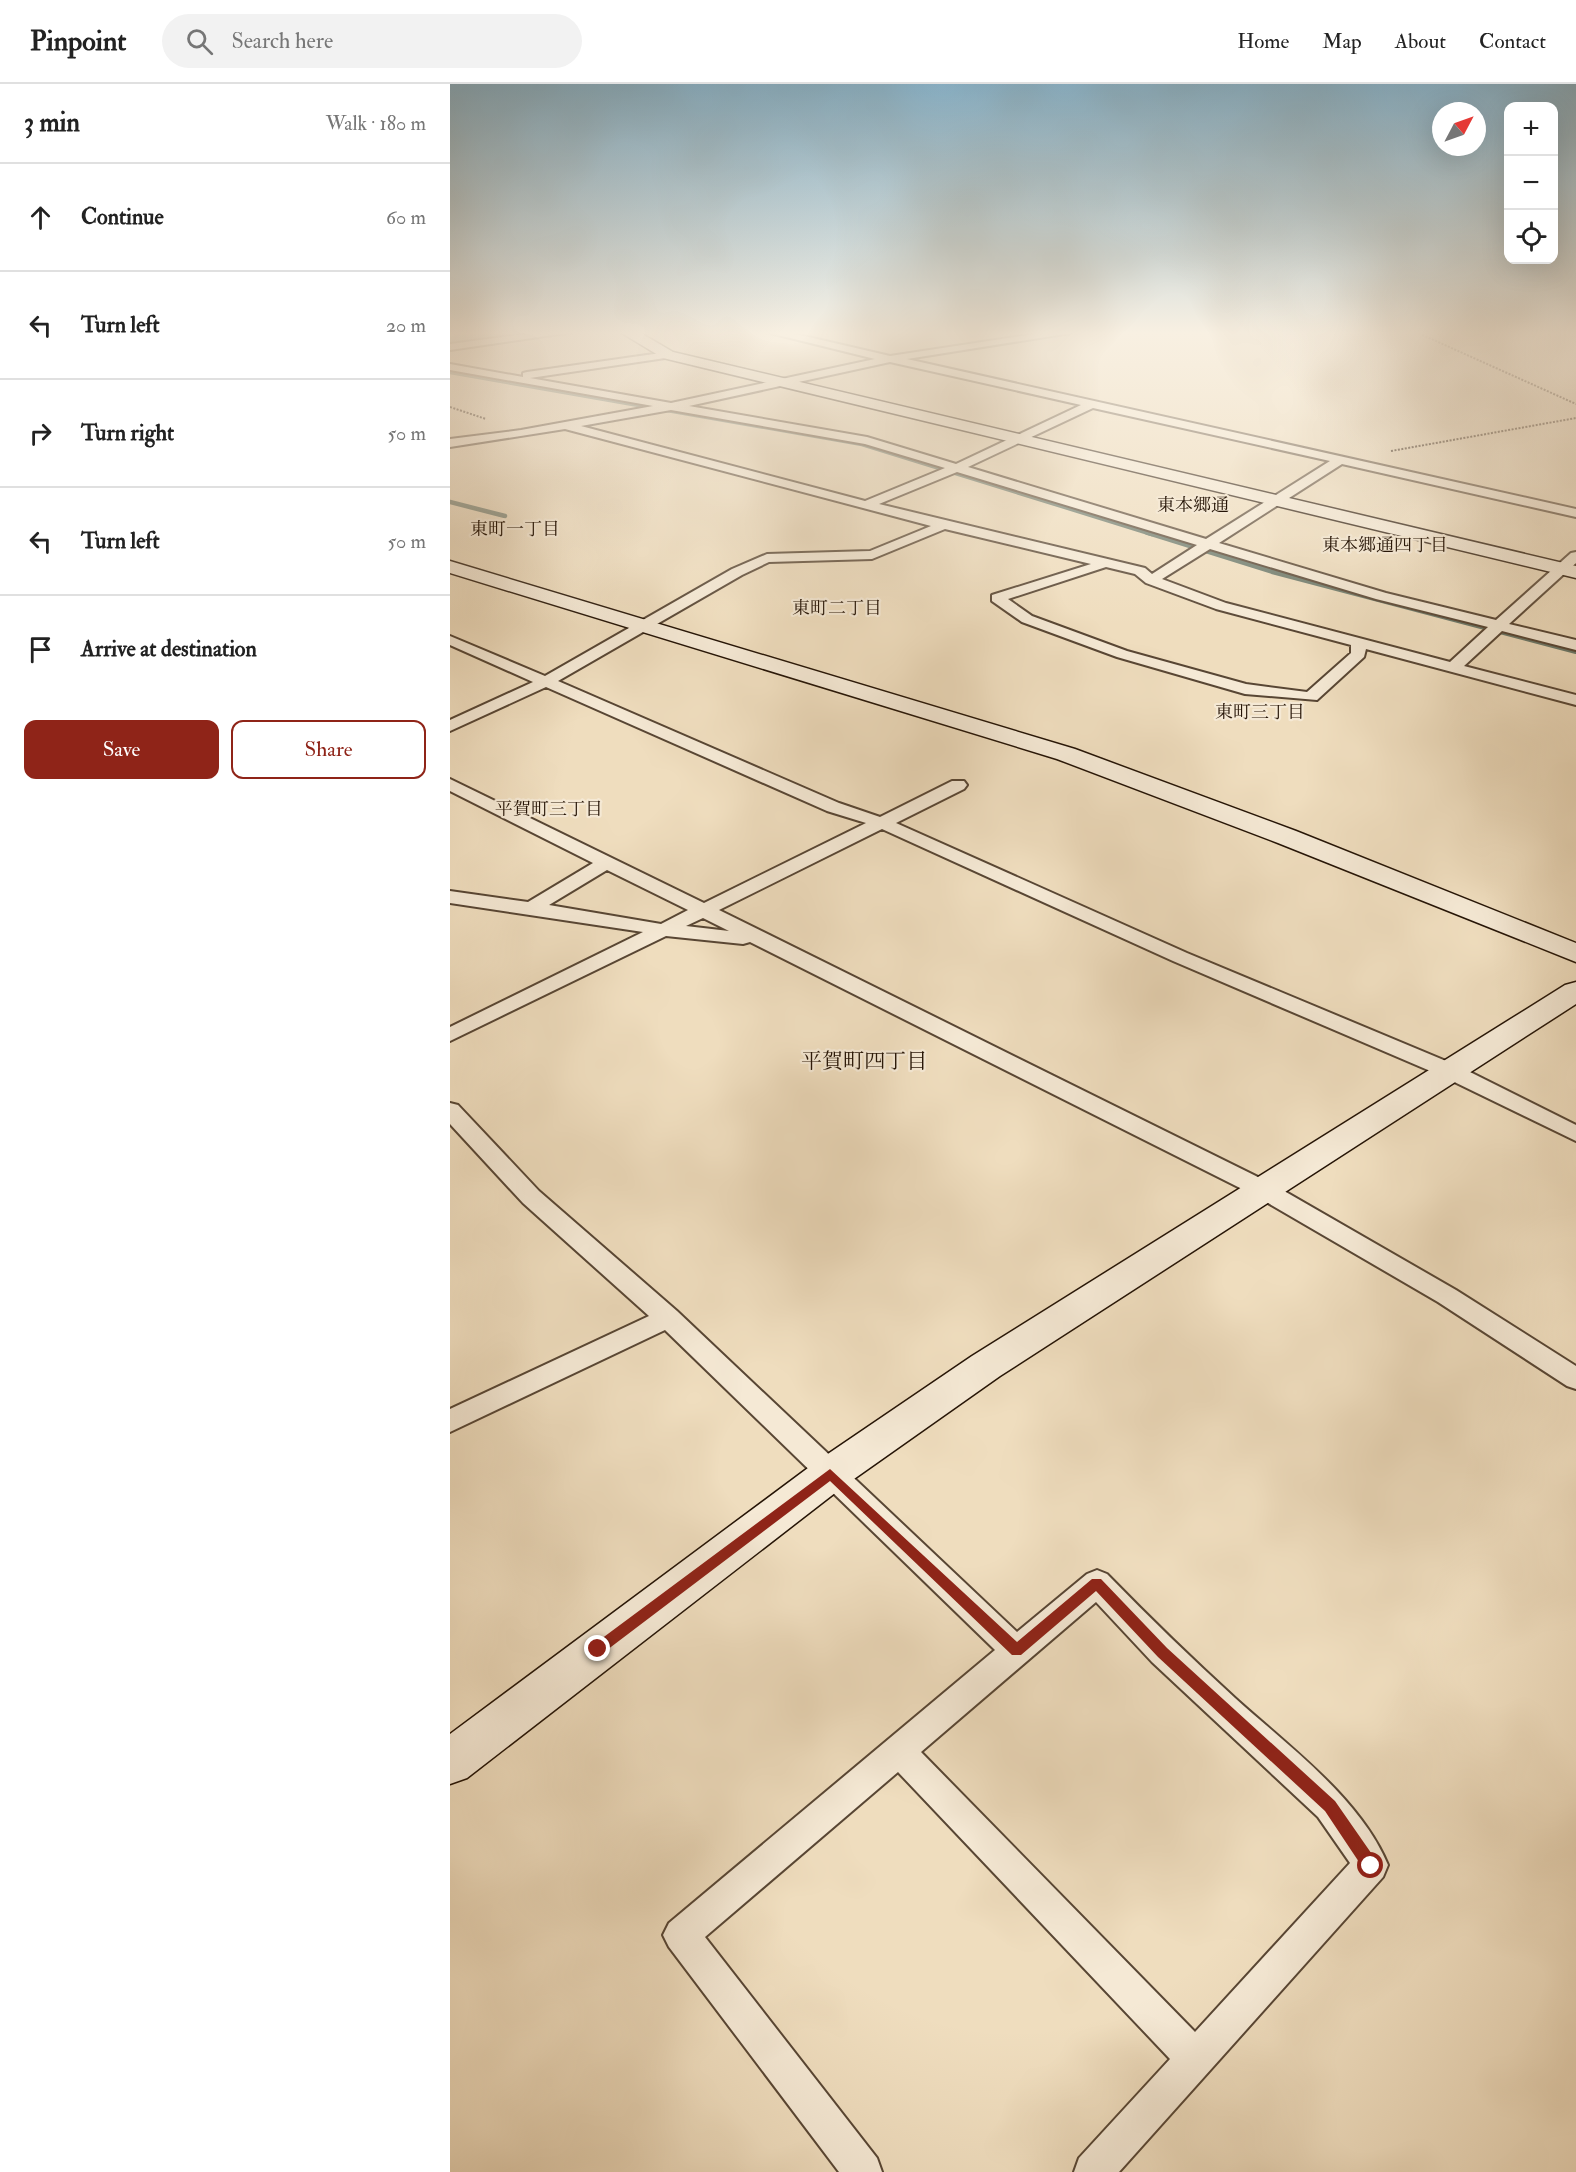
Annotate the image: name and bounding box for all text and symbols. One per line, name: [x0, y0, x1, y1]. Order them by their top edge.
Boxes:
search box: [162, 14, 582, 68]
text: Pinpoint: [30, 24, 126, 59]
icon: search: [183, 25, 216, 58]
text: Search here: [231, 27, 333, 55]
text: Home: [1237, 28, 1289, 55]
text: Map: [1322, 28, 1362, 55]
text: About: [1395, 28, 1446, 55]
text: Contact: [1479, 28, 1546, 55]
north arrow: [1432, 102, 1486, 156]
map controls: [1504, 102, 1558, 264]
button: +: [1504, 102, 1558, 156]
text: 3 min: [24, 107, 80, 139]
text: Walk · 180 m: [326, 111, 426, 136]
button: −: [1504, 156, 1558, 210]
icon: ahead: [24, 201, 57, 234]
text: Continue: [81, 203, 164, 231]
text: 60 m: [386, 205, 426, 230]
button: locate: [1504, 210, 1558, 264]
icon: left: [24, 309, 57, 342]
text: Turn left: [81, 311, 160, 339]
text: 20 m: [386, 313, 426, 338]
icon: right: [24, 417, 57, 450]
text: Turn right: [81, 419, 174, 447]
text: 50 m: [387, 421, 426, 446]
district label: 東本郷通: [1157, 494, 1229, 517]
district label: 東町一丁目: [470, 518, 560, 541]
icon: left: [24, 525, 57, 558]
text: Turn left: [81, 527, 160, 555]
text: 50 m: [387, 529, 426, 554]
district label: 東本郷通四丁目: [1322, 534, 1448, 557]
district label: 東町二丁目: [792, 597, 882, 620]
icon: arrive: [24, 633, 57, 666]
text: Arrive at destination: [81, 635, 257, 663]
district label: 東町三丁目: [1215, 701, 1305, 724]
button: Save: [24, 720, 219, 779]
button: Share: [231, 720, 426, 779]
district label: 平賀町三丁目: [495, 798, 603, 821]
district label: 平賀町四丁目: [801, 1048, 927, 1075]
route end: [584, 1635, 610, 1661]
route start: [1357, 1852, 1383, 1878]

